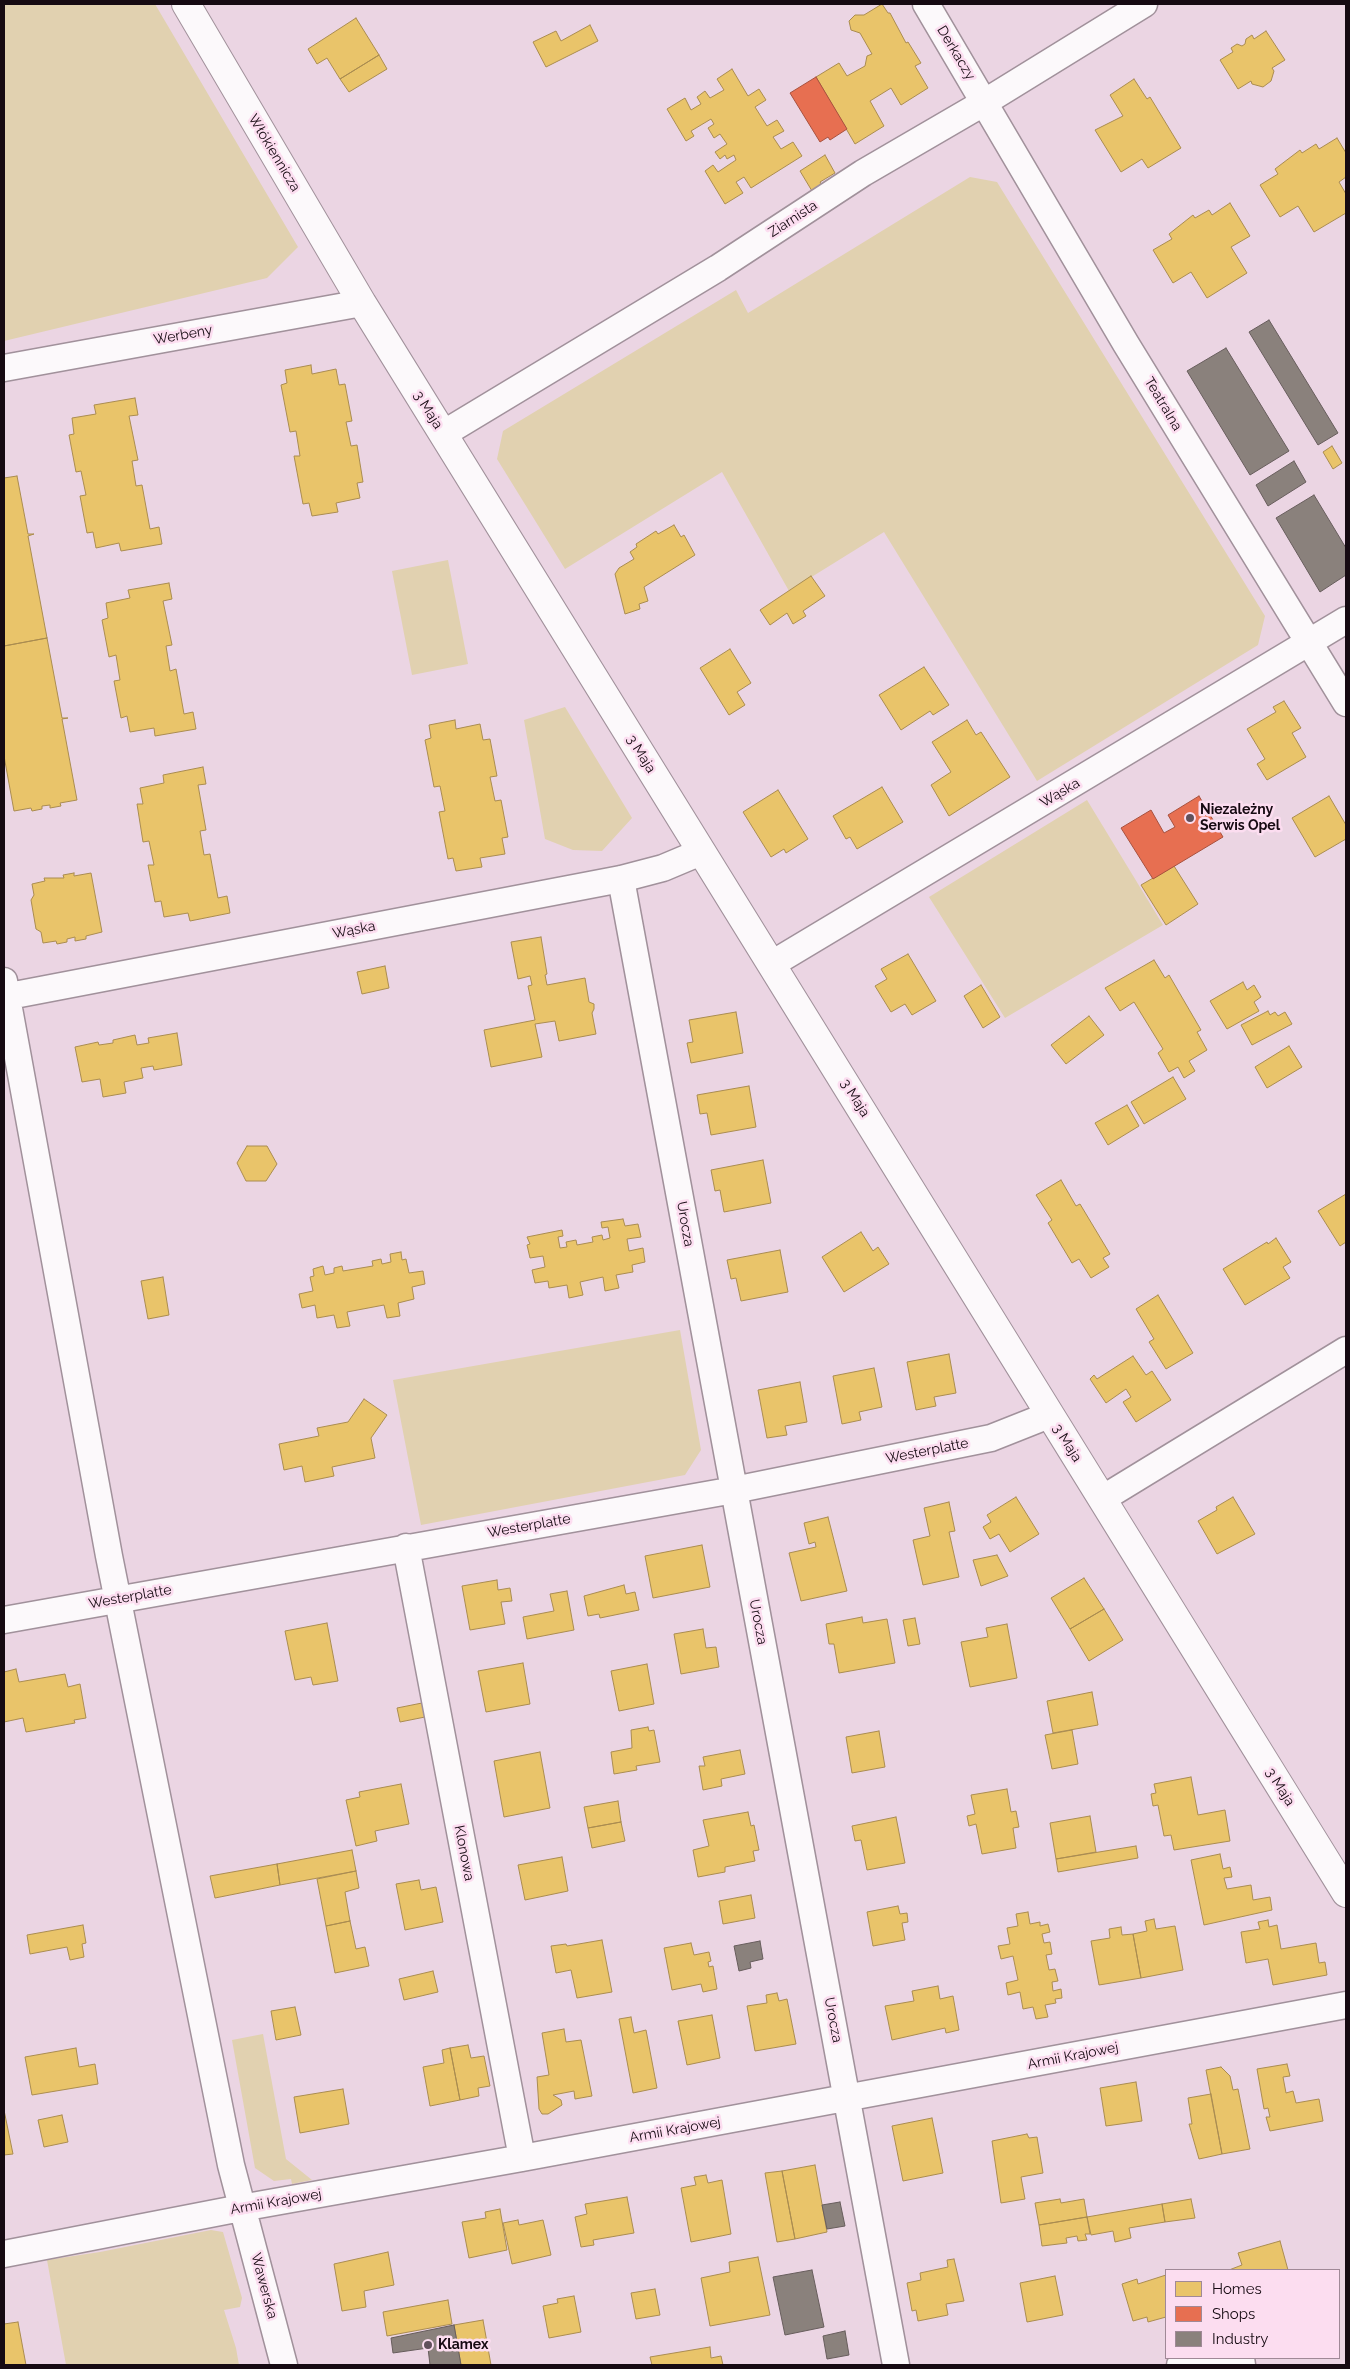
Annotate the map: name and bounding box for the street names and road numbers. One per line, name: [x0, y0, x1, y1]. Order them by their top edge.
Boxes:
street label: Derkaczy: [933, 23, 979, 83]
street label: Włókiennicza: [244, 111, 304, 195]
street label: Ziarnista: [765, 197, 821, 241]
street label: Werbeny: [152, 322, 214, 348]
street label: Teatralna: [1140, 374, 1186, 434]
street label: 3 Maja: [410, 388, 446, 432]
street label: 3 Maja: [623, 732, 659, 776]
street label: Wąska: [1037, 775, 1083, 811]
street label: Wąska: [331, 918, 377, 942]
street label: 3 Maja: [837, 1076, 873, 1120]
street label: Urocza: [673, 1200, 697, 1248]
street label: 3 Maja: [1049, 1421, 1085, 1465]
street label: Westerplatte: [884, 1435, 970, 1467]
street label: Westerplatte: [486, 1510, 572, 1542]
street label: Westerplatte: [87, 1581, 173, 1613]
street label: Urocza: [745, 1598, 771, 1646]
street label: 3 Maja: [1262, 1765, 1298, 1809]
street label: Klonowa: [450, 1824, 478, 1882]
street label: Urocza: [820, 1996, 846, 2044]
street label: Armii Krajowej: [1026, 2039, 1120, 2073]
street label: Armii Krajowej: [628, 2114, 722, 2146]
street label: Armii Krajowej: [229, 2186, 323, 2218]
street label: Wawerska: [247, 2251, 281, 2321]

